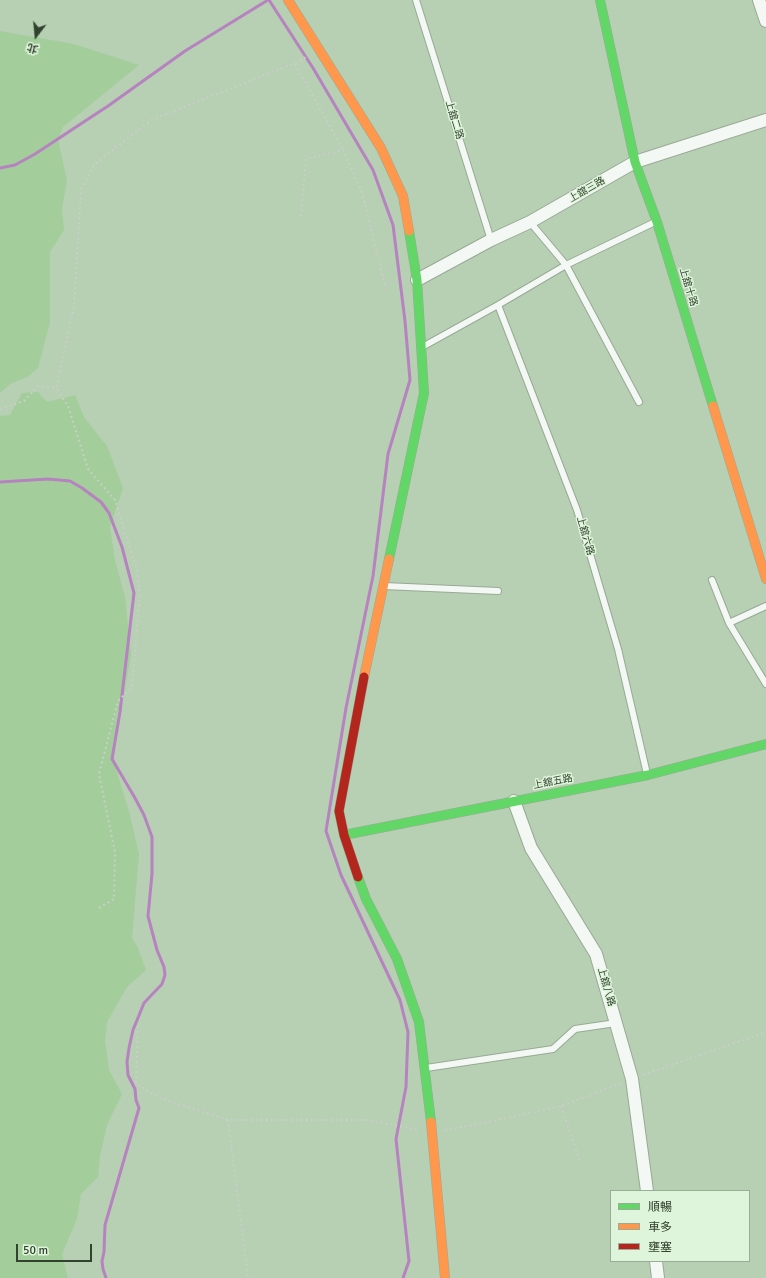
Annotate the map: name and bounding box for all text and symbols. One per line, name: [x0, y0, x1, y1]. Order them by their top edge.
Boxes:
north arrow: [16, 16, 56, 56]
text: 北: [25, 40, 40, 56]
street label: 上舘二路: [442, 99, 466, 141]
street label: 上舘三路: [567, 175, 607, 205]
street label: 上舘十路: [676, 266, 700, 308]
street label: 上舘六路: [574, 515, 596, 557]
street label: 上舘五路: [532, 772, 574, 792]
street label: 上舘八路: [595, 966, 617, 1008]
legend: [610, 1190, 750, 1262]
text: 順暢: [648, 1200, 672, 1215]
text: 車多: [648, 1220, 672, 1235]
scale bar: [18, 1236, 94, 1262]
text: 壅塞: [648, 1240, 672, 1255]
text: 50 m: [23, 1243, 48, 1258]

